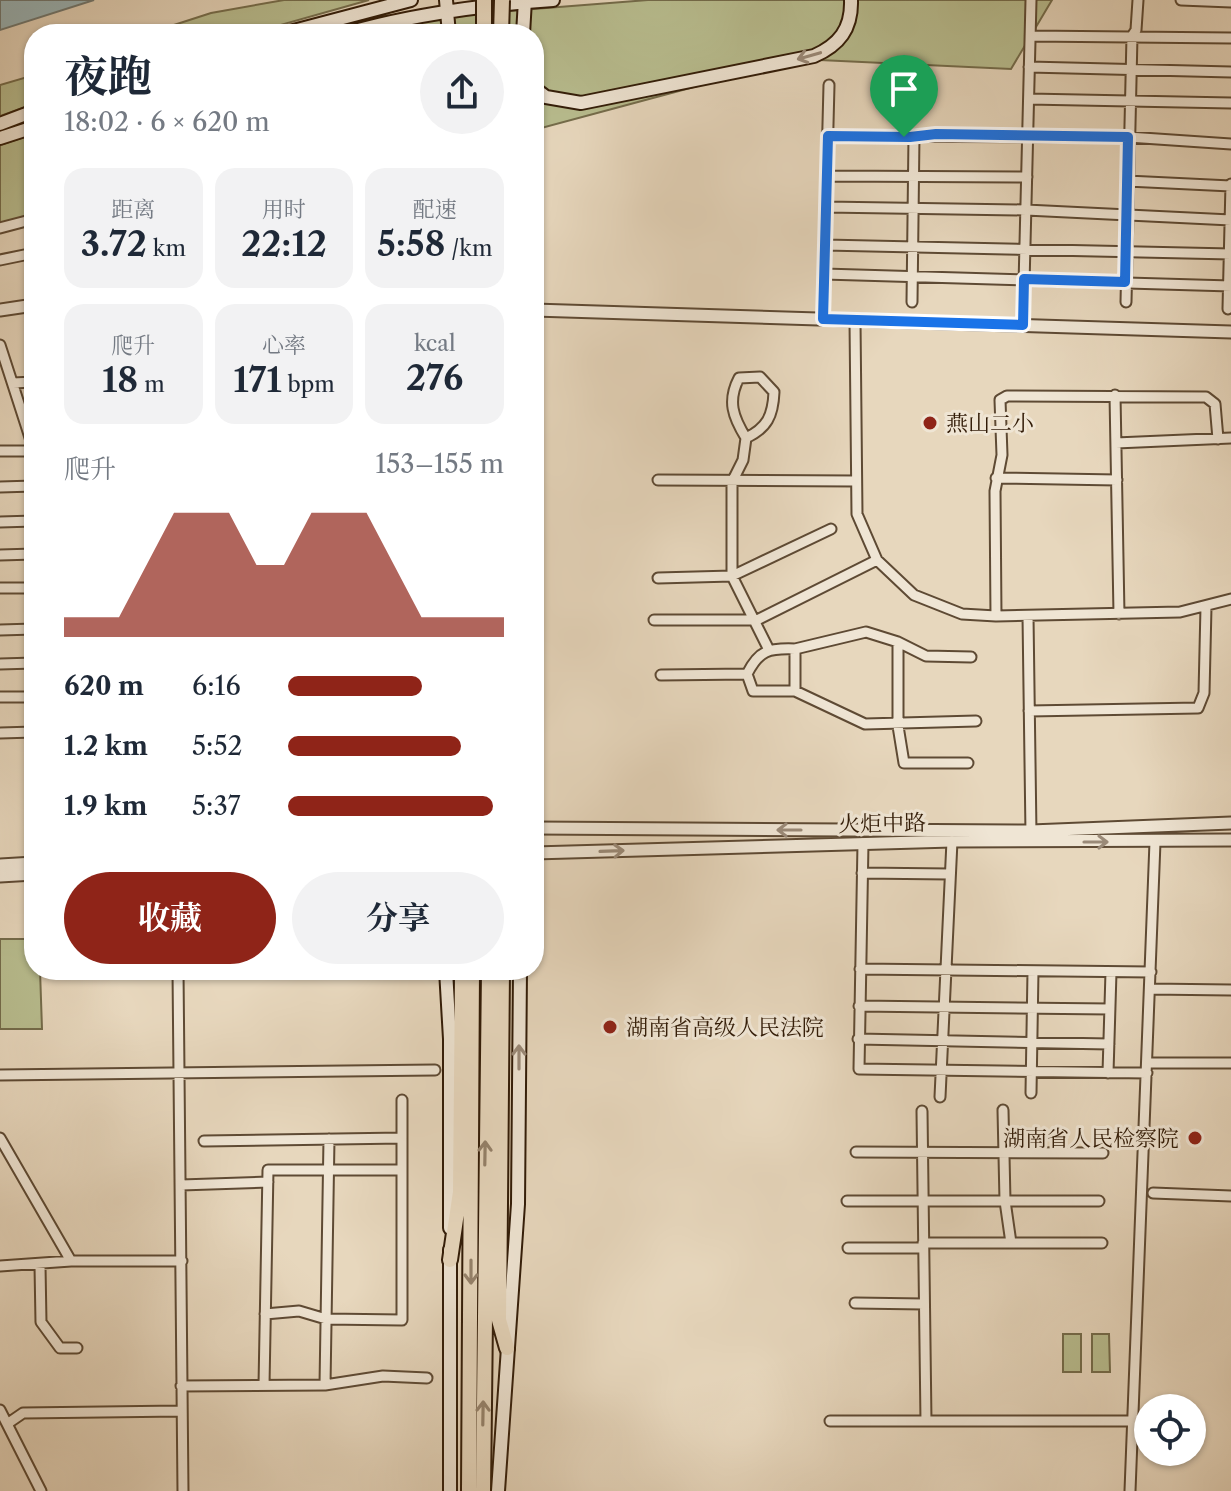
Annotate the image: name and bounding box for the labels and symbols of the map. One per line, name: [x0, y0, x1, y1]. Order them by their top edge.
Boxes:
one-way arrow: [797, 49, 823, 64]
pin: [870, 55, 938, 137]
place label: 燕山二小: [946, 410, 1034, 437]
marker: 燕山二小: [921, 414, 939, 432]
street label: 火炬中路: [838, 809, 926, 838]
one-way arrow: [776, 822, 803, 838]
one-way arrow: [1082, 834, 1109, 850]
one-way arrow: [598, 843, 625, 858]
place label: 湖南省高级人民法院: [626, 1014, 824, 1041]
marker: 湖南省高级人民法院: [601, 1018, 619, 1036]
one-way arrow: [511, 1044, 527, 1071]
place label: 湖南省人民检察院: [1003, 1125, 1179, 1152]
marker: 湖南省人民检察院: [1186, 1129, 1204, 1147]
one-way arrow: [477, 1140, 493, 1167]
one-way arrow: [463, 1258, 479, 1285]
one-way arrow: [475, 1400, 491, 1427]

